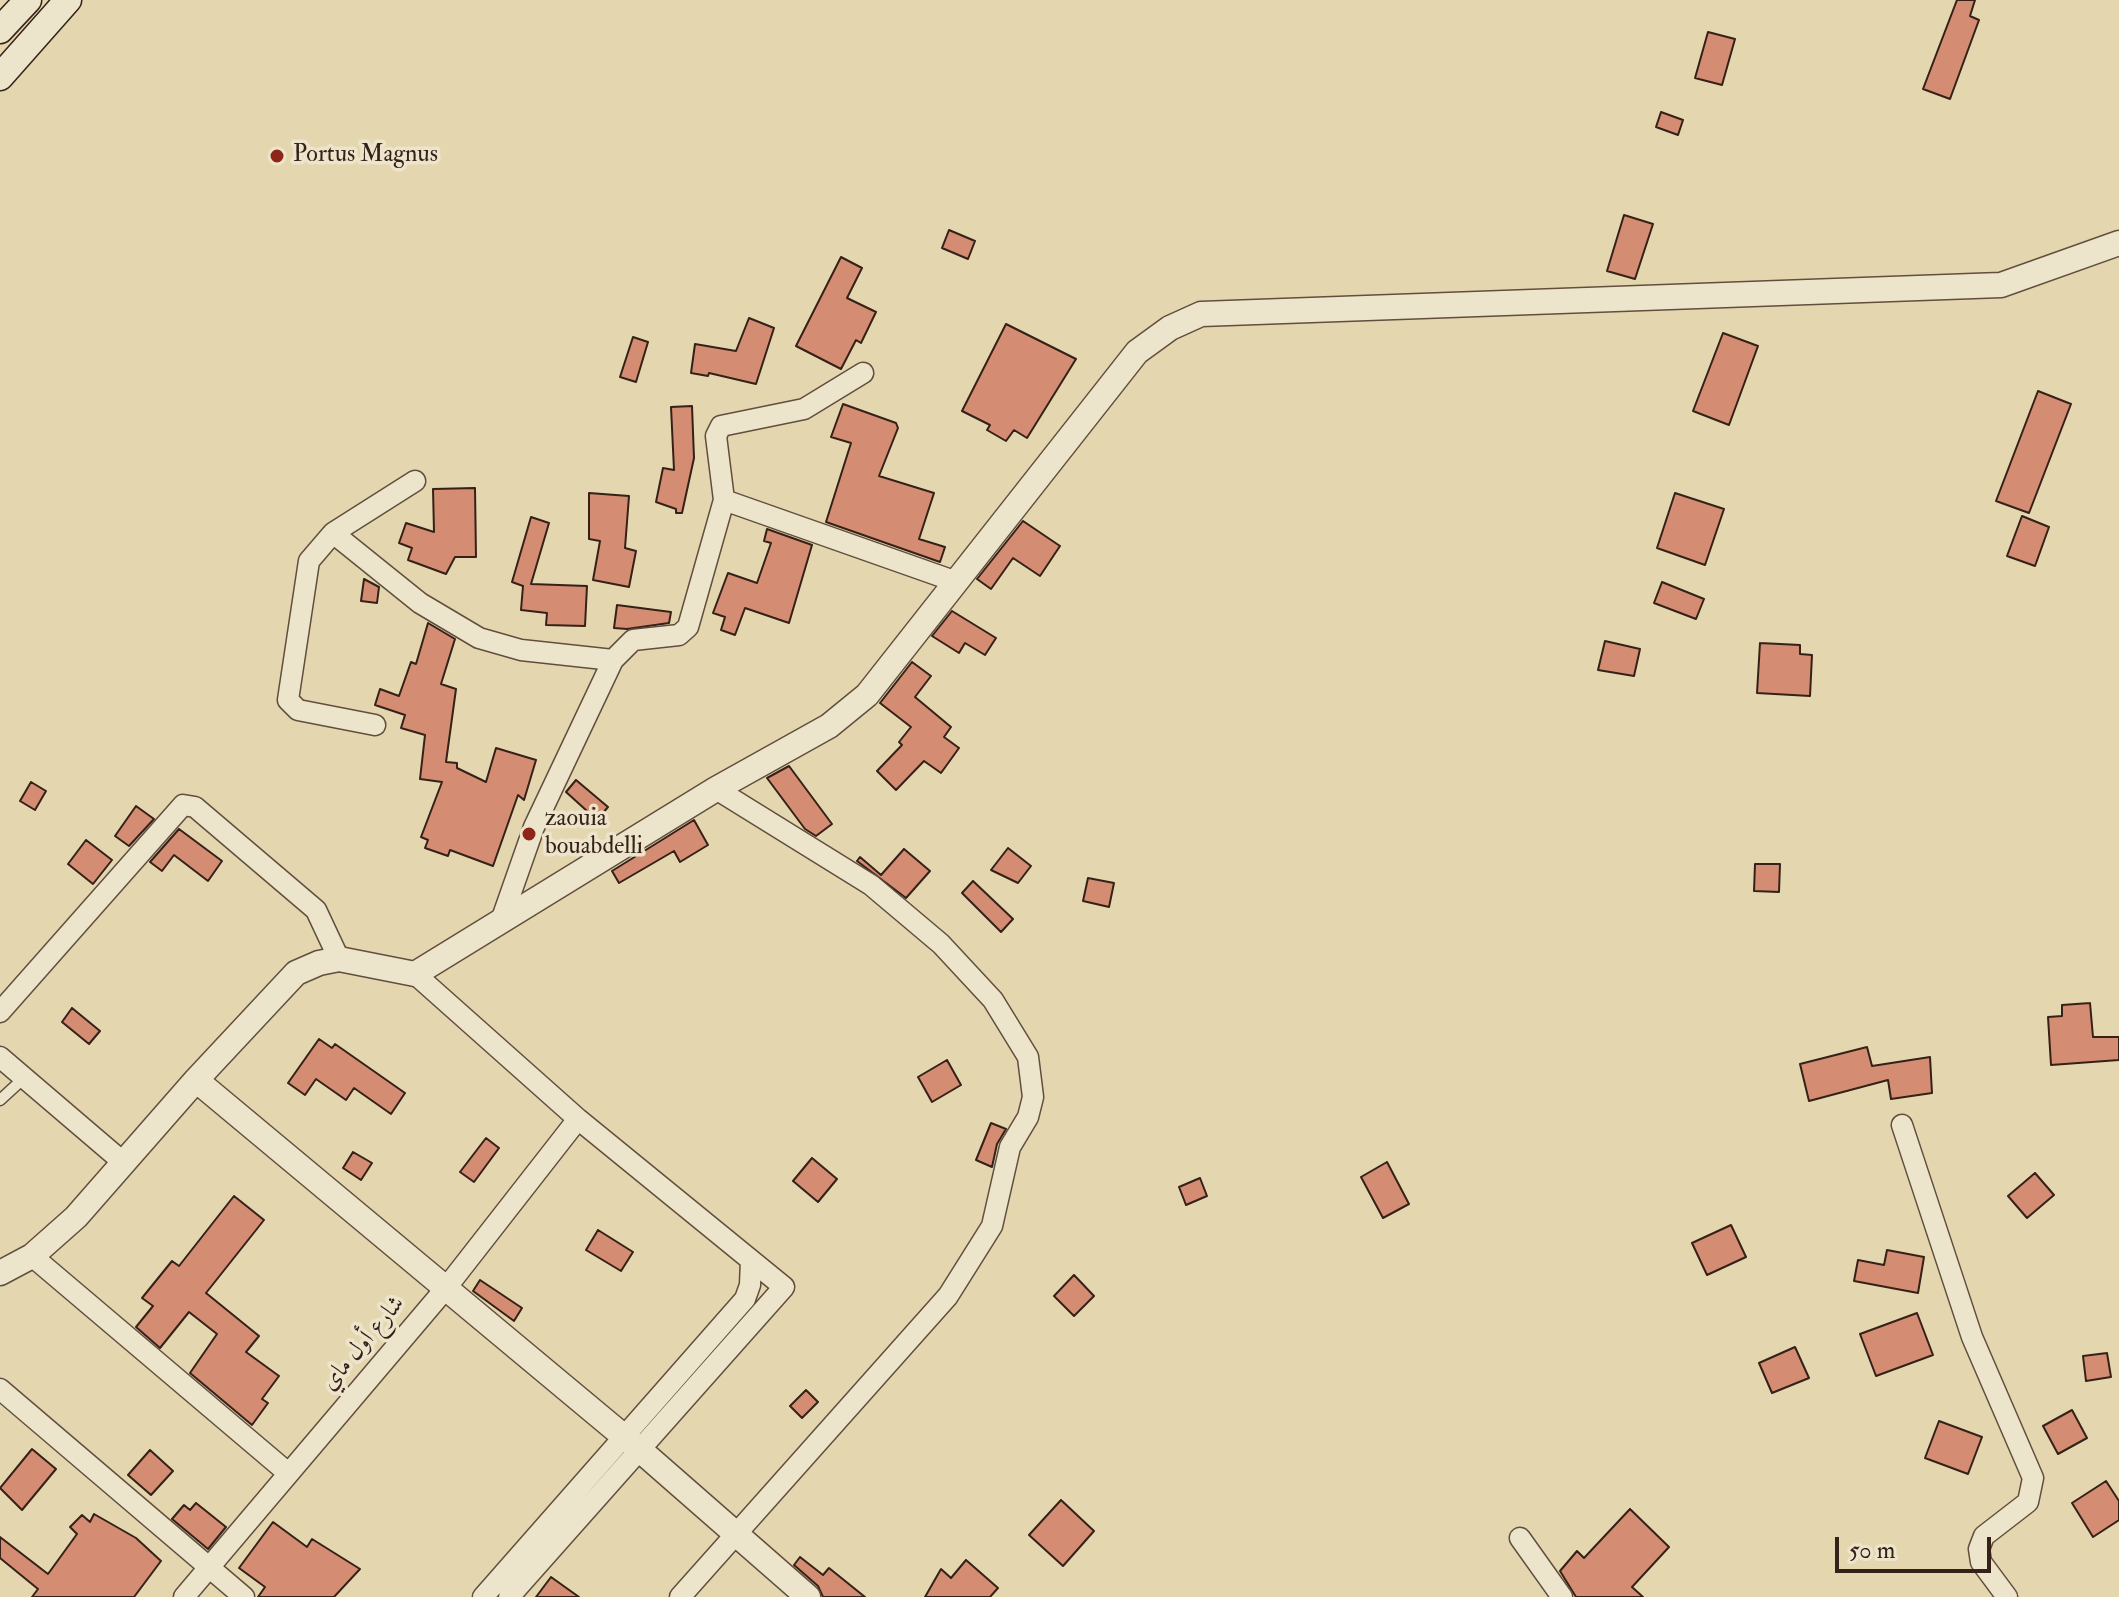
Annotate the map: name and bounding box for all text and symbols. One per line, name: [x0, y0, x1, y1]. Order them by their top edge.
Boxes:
place label: Portus Magnus: [293, 142, 438, 170]
marker: Portus Magnus: [268, 147, 286, 165]
place label: zaouia bouabdelli: [545, 806, 643, 862]
marker: zaouia bouabdelli: [520, 825, 538, 843]
street label: شارع أول ماي: [316, 1291, 412, 1397]
scale bar: [1839, 1521, 1995, 1571]
text: 50 m: [1849, 1535, 1895, 1566]

